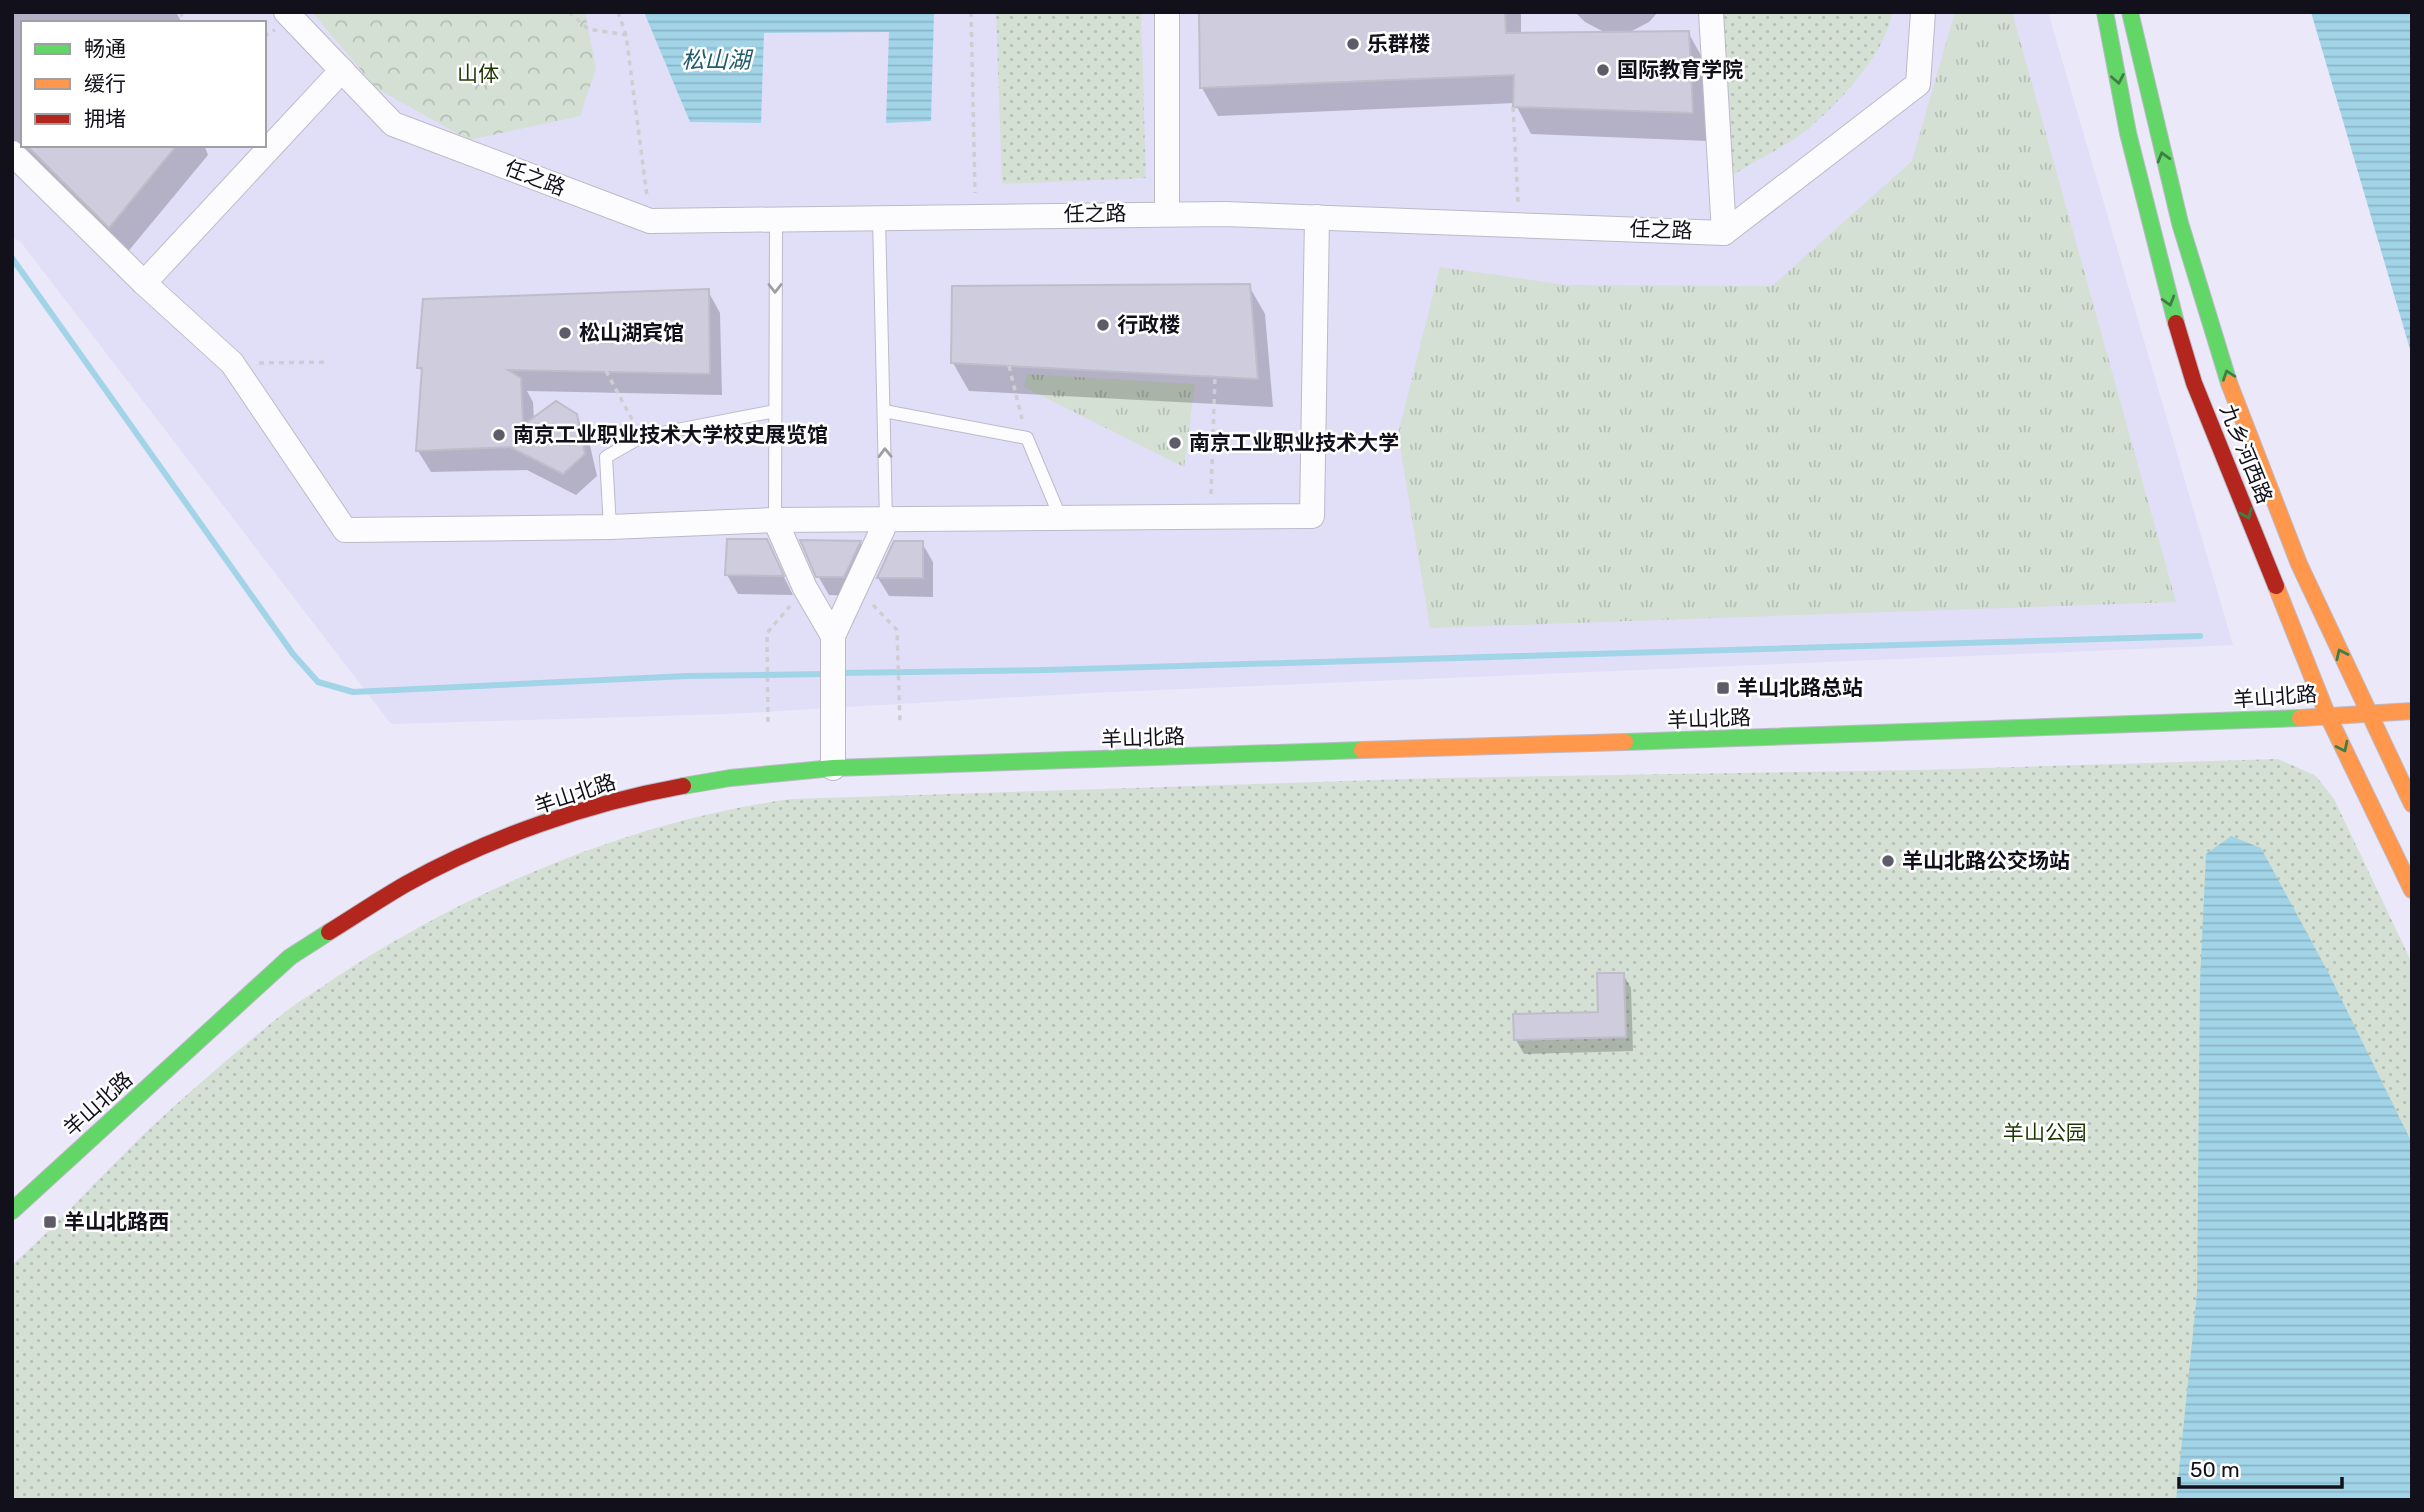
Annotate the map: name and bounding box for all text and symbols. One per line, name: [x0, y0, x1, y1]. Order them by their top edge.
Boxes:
legend: [21, 21, 266, 147]
place label: 乐群楼: [1367, 31, 1430, 56]
text: 畅通: [84, 36, 126, 61]
marker: 乐群楼: [1345, 36, 1361, 52]
water label: 松山湖: [682, 46, 754, 74]
place label: 国际教育学院: [1617, 57, 1743, 82]
park label: 山体: [457, 61, 499, 86]
marker: 国际教育学院: [1595, 62, 1611, 78]
text: 缓行: [84, 71, 126, 96]
one-way arrow: [2109, 73, 2124, 85]
text: 拥堵: [84, 106, 126, 131]
one-way arrow: [2156, 152, 2171, 164]
street label: 任之路: [501, 155, 569, 200]
street label: 任之路: [1063, 200, 1127, 227]
street label: 任之路: [1629, 216, 1693, 243]
one-way arrow: [768, 283, 783, 294]
one-way arrow: [2161, 294, 2176, 306]
place label: 行政楼: [1117, 312, 1180, 337]
marker: 行政楼: [1095, 317, 1111, 333]
place label: 松山湖宾馆: [579, 320, 684, 345]
marker: 松山湖宾馆: [557, 325, 573, 341]
one-way arrow: [2222, 370, 2236, 382]
street label: 九乡河西路: [2215, 400, 2278, 507]
place label: 南京工业职业技术大学校史展览馆: [513, 422, 828, 447]
marker: 南京工业职业技术大学校史展览馆: [491, 427, 507, 443]
place label: 南京工业职业技术大学: [1189, 430, 1399, 455]
marker: 南京工业职业技术大学: [1167, 435, 1183, 451]
one-way arrow: [877, 448, 892, 459]
one-way arrow: [2239, 508, 2253, 520]
one-way arrow: [2335, 649, 2349, 661]
place label: 羊山北路总站: [1737, 675, 1863, 700]
marker: 羊山北路总站: [1715, 680, 1731, 696]
street label: 羊山北路: [2232, 681, 2318, 712]
street label: 羊山北路: [1667, 705, 1751, 732]
street label: 羊山北路: [1101, 724, 1185, 751]
one-way arrow: [2335, 740, 2349, 752]
street label: 羊山北路: [531, 769, 619, 818]
place label: 羊山北路公交场站: [1902, 848, 2070, 873]
marker: 羊山北路公交场站: [1880, 853, 1896, 869]
street label: 羊山北路: [58, 1066, 137, 1141]
park label: 羊山公园: [2003, 1120, 2087, 1145]
place label: 羊山北路西: [64, 1209, 169, 1234]
marker: 羊山北路西: [42, 1214, 58, 1230]
scale bar: [2179, 1446, 2342, 1490]
text: 50 m: [2190, 1457, 2240, 1482]

